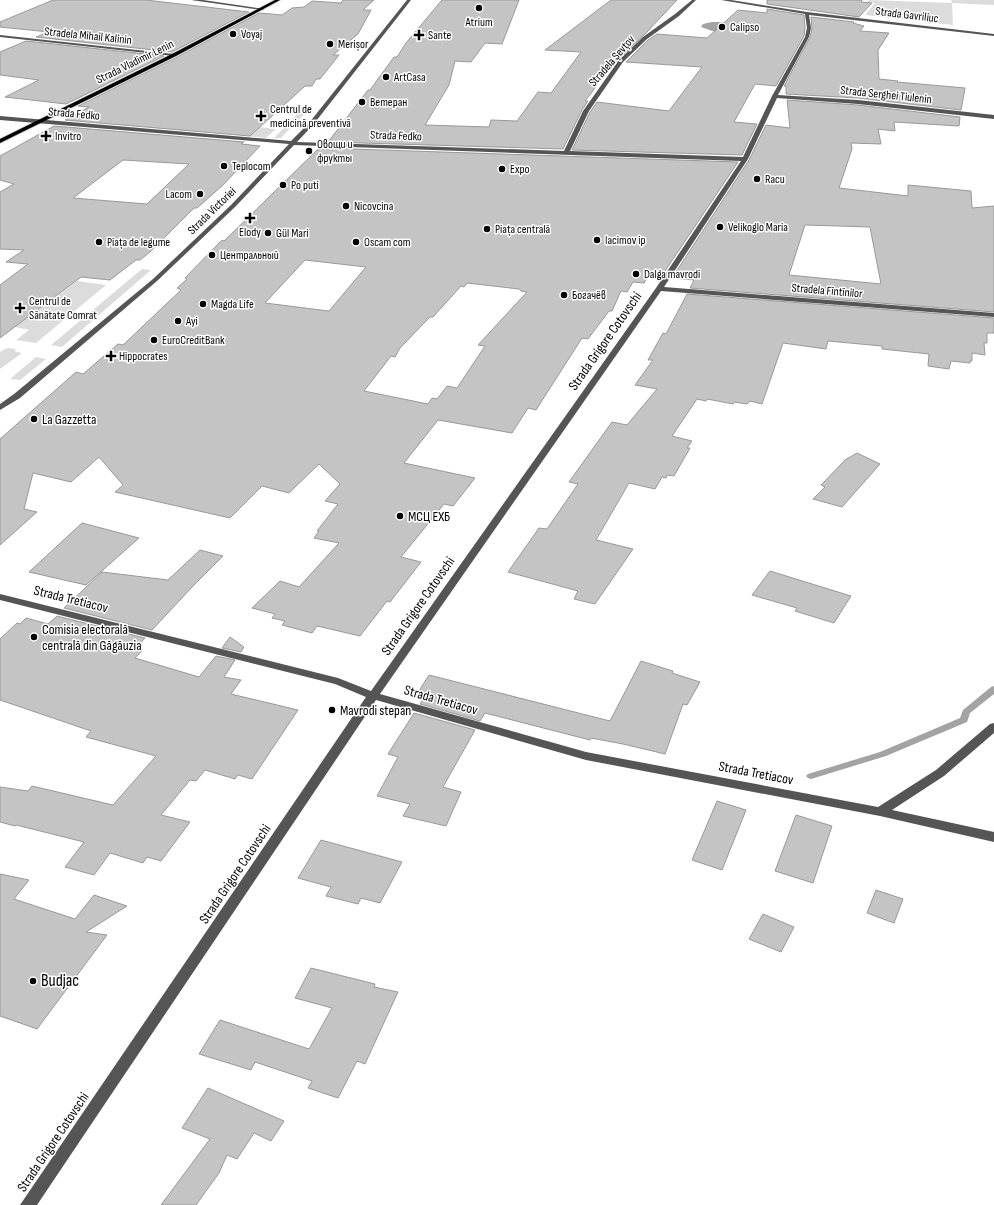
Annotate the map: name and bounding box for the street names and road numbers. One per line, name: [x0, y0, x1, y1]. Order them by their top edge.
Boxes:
street label: Strada Gavriliuc: [875, 4, 940, 26]
street label: Stradela Mihail Kalinin: [43, 24, 133, 48]
street label: Stradela Șevțov: [586, 32, 639, 90]
street label: Strada Vladimir Lenin: [94, 37, 176, 87]
street label: Strada Serghei Tiulenin: [840, 83, 932, 107]
street label: Strada Fedko: [48, 104, 100, 124]
street label: Strada Fedko: [370, 128, 422, 144]
street label: Strada Victoriei: [185, 184, 239, 238]
street label: Stradela Fîntînilor: [791, 280, 864, 302]
street label: Strada Grigore Cotovschi: [565, 288, 645, 394]
street label: Strada Grigore Cotovschi: [378, 553, 458, 659]
street label: Strada Tretiacov: [32, 582, 110, 617]
street label: Strada Tretiacov: [402, 681, 480, 719]
street label: Strada Tretiacov: [717, 757, 795, 789]
street label: Strada Grigore Cotovschi: [195, 821, 275, 927]
street label: Strada Grigore Cotovschi: [13, 1089, 93, 1195]

